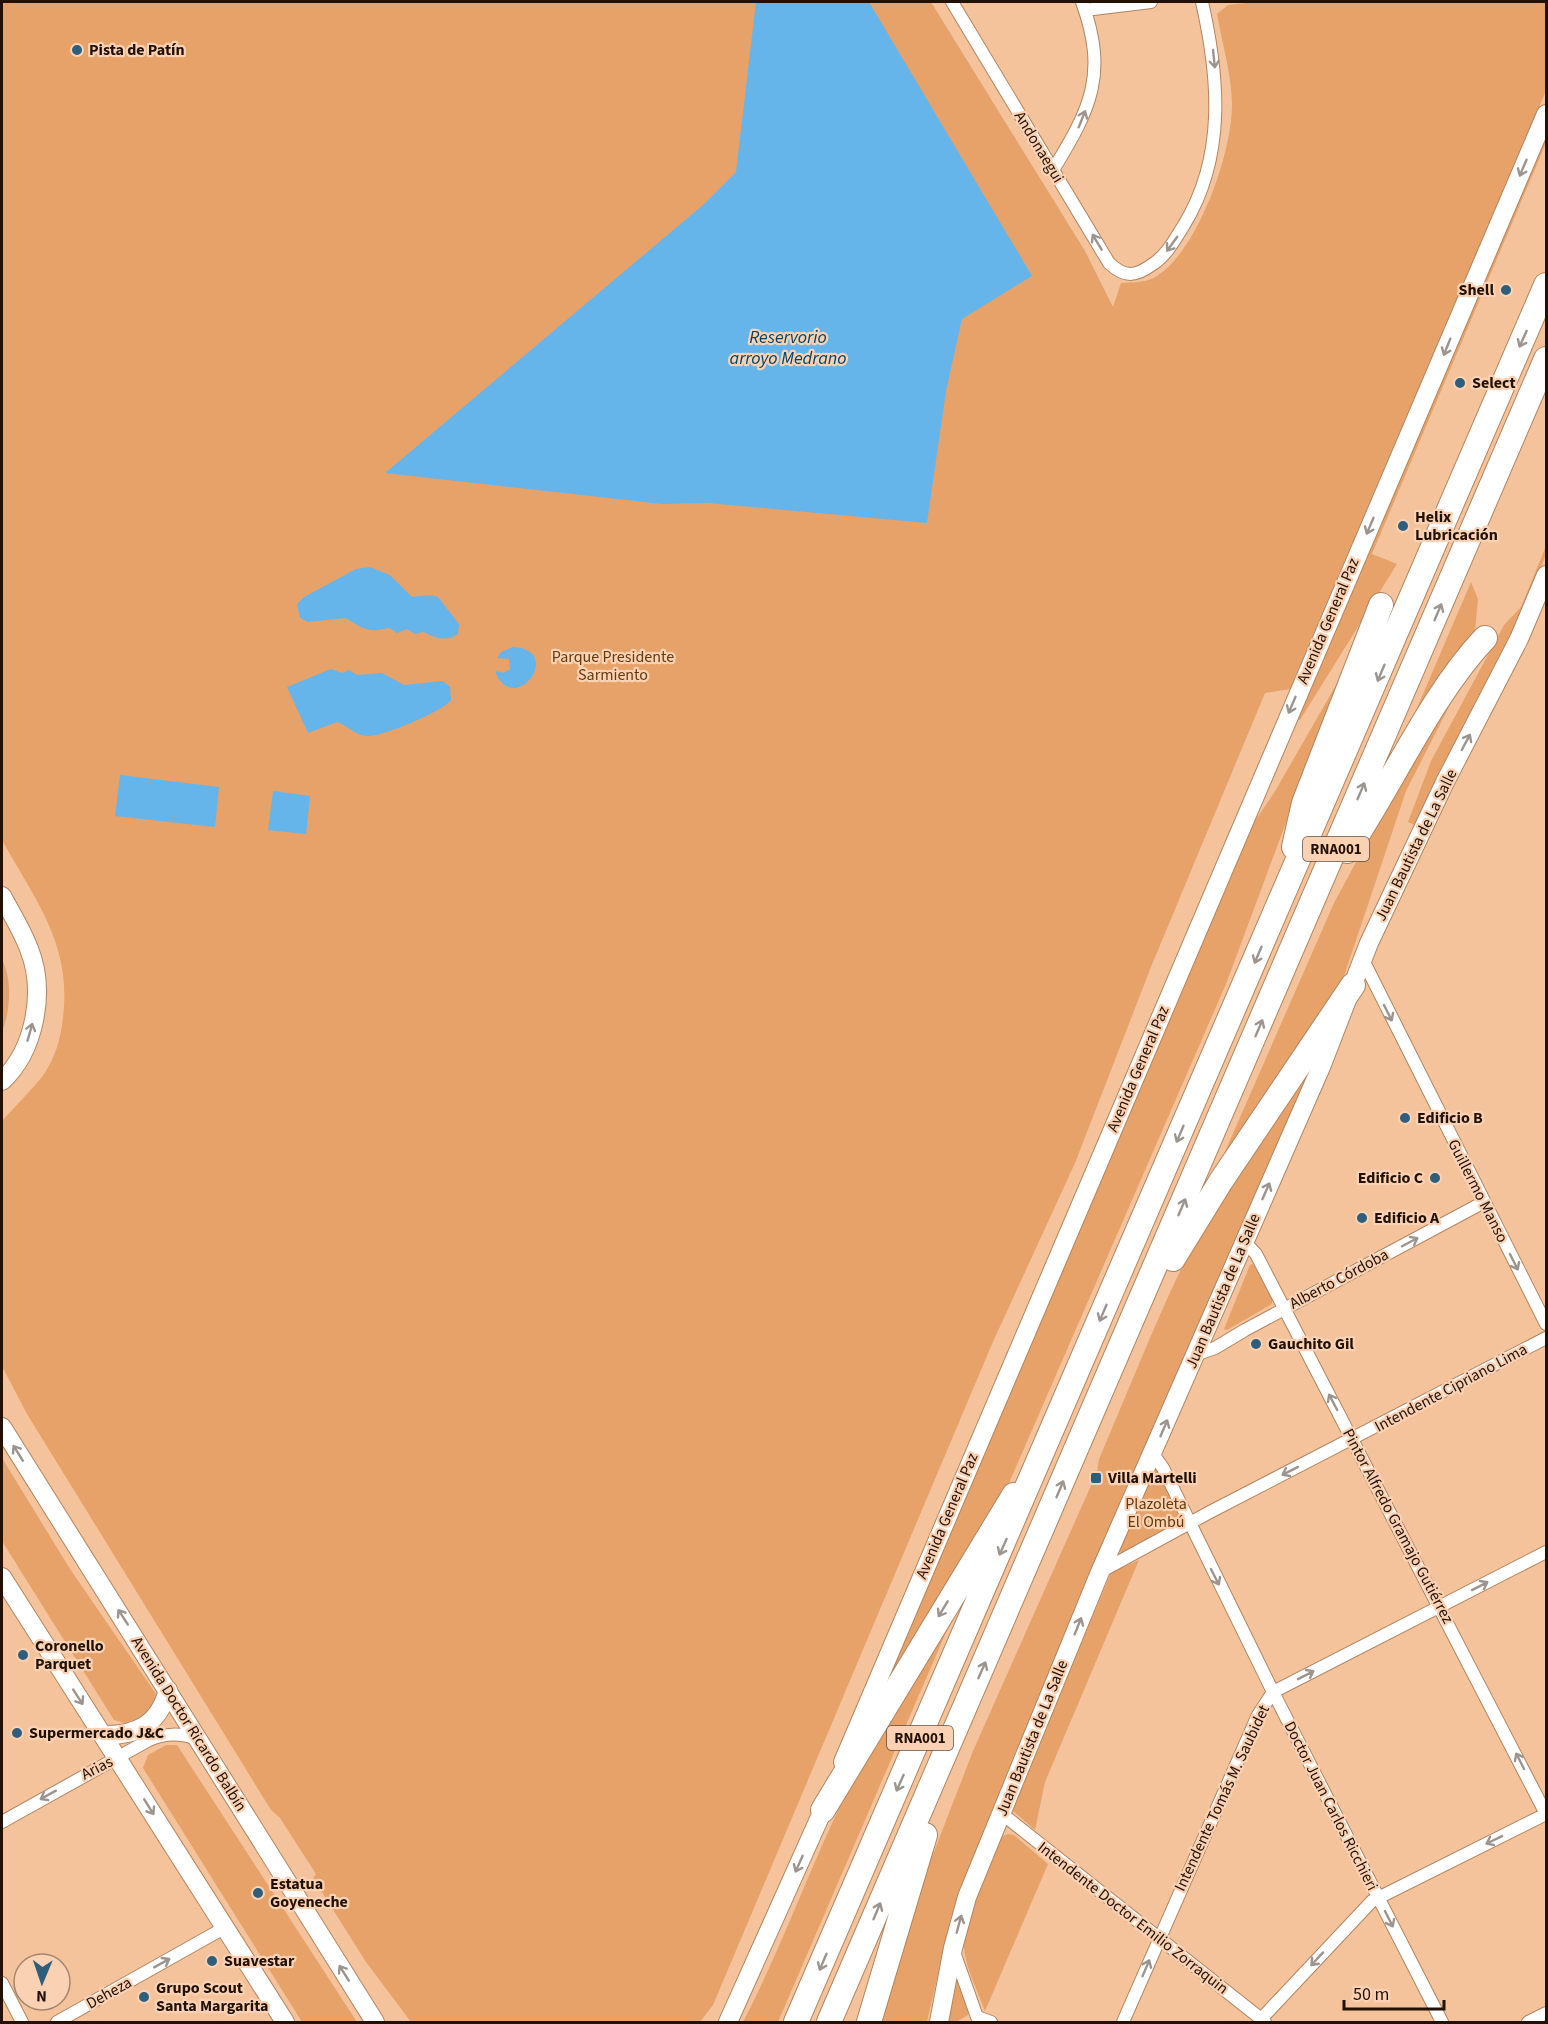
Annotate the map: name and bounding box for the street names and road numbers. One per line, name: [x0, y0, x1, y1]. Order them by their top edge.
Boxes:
street label: Andonaegui: [1009, 107, 1069, 187]
street label: Avenida General Paz: [1291, 554, 1365, 687]
street label: Juan Bautista de La Salle: [1370, 765, 1462, 925]
road number: RNA001: [1303, 837, 1369, 861]
street label: Avenida General Paz: [1101, 1002, 1175, 1135]
street label: Guillermo Manso: [1443, 1136, 1513, 1246]
street label: Juan Bautista de La Salle: [1180, 1210, 1266, 1372]
street label: Alberto Córdoba: [1285, 1244, 1393, 1314]
street label: Intendente Cipriano Lima: [1371, 1338, 1531, 1438]
street label: Pintor Alfredo Gramajo Gutiérrez: [1337, 1425, 1459, 1627]
street label: Avenida General Paz: [910, 1449, 984, 1582]
street label: Avenida Doctor Ricardo Balbín: [126, 1632, 252, 1816]
street label: Juan Bautista de La Salle: [991, 1657, 1073, 1819]
street label: Intendente Tomás M. Saubidet: [1169, 1701, 1275, 1895]
street label: Doctor Juan Carlos Ricchieri: [1279, 1718, 1383, 1894]
road number: RNA001: [887, 1726, 953, 1750]
street label: Arias: [77, 1751, 117, 1785]
street label: Intendente Doctor Emilio Zorraquin: [1033, 1837, 1233, 1999]
street label: Deheza: [82, 1972, 136, 2014]

